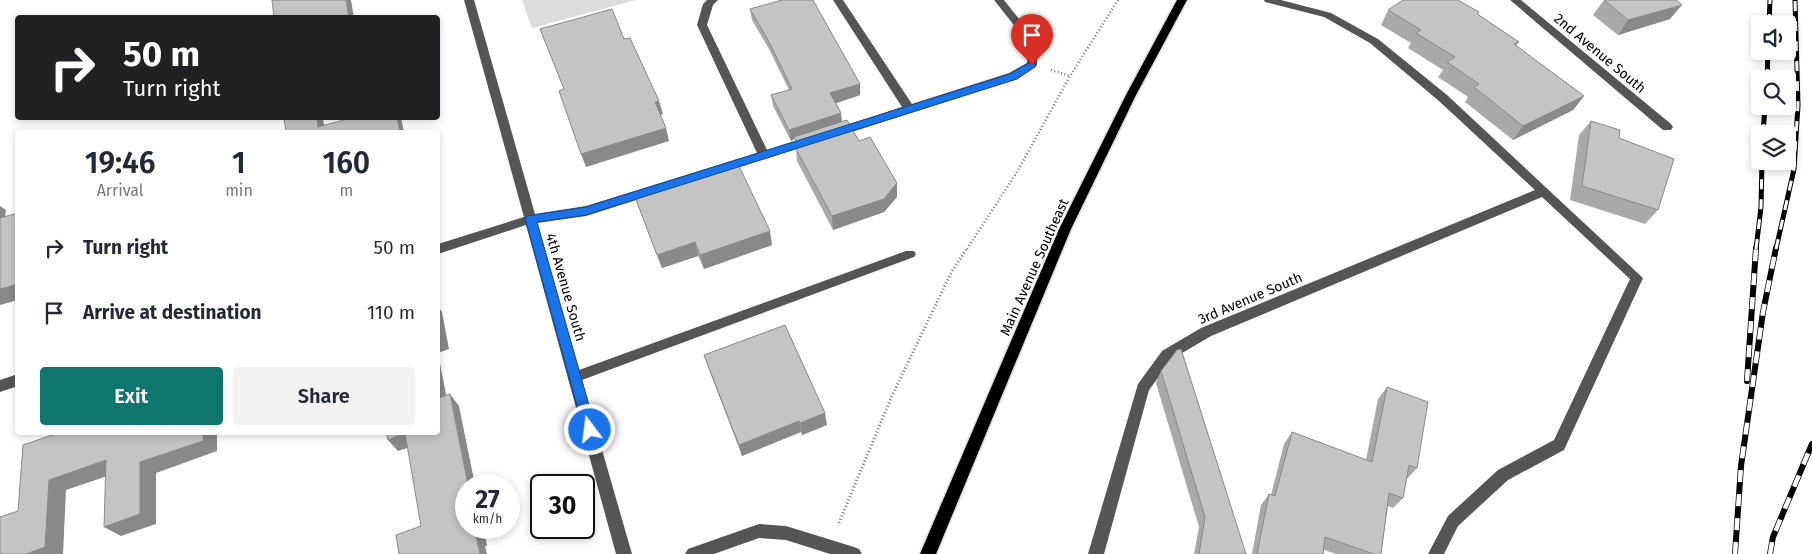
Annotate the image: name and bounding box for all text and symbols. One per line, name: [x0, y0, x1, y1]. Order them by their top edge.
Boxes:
street label: 2nd Avenue South: [1550, 10, 1649, 97]
pin: [1011, 14, 1053, 65]
map controls: [1751, 15, 1796, 170]
button: sound: [1751, 15, 1796, 60]
icon: arrive: [1018, 21, 1046, 49]
text: 50 m: [123, 33, 200, 75]
icon: right: [40, 35, 105, 100]
button: search: [1751, 70, 1796, 115]
text: Turn right: [123, 75, 220, 102]
button: layers: [1751, 125, 1796, 170]
text: 19:46: [85, 145, 155, 181]
text: 1: [232, 145, 246, 181]
text: 160: [323, 145, 370, 181]
text: Arrival: [97, 181, 144, 200]
text: min: [225, 181, 253, 200]
text: m: [340, 181, 353, 200]
street label: Main Avenue Southeast: [997, 195, 1073, 338]
street label: 4th Avenue South: [542, 231, 589, 343]
icon: right: [40, 234, 68, 262]
text: Turn right: [83, 236, 168, 259]
text: 50 m: [374, 236, 415, 259]
street label: 3rd Avenue South: [1196, 269, 1305, 328]
icon: arrive: [40, 299, 68, 327]
text: Arrive at destination: [83, 301, 262, 324]
text: 110 m: [367, 301, 415, 324]
button: Exit: [40, 367, 223, 425]
button: Share: [233, 367, 415, 425]
position arrow: [563, 403, 615, 455]
speed limit sign: 30: [530, 474, 595, 539]
text: 27: [475, 485, 500, 515]
text: km/h: [473, 512, 502, 526]

